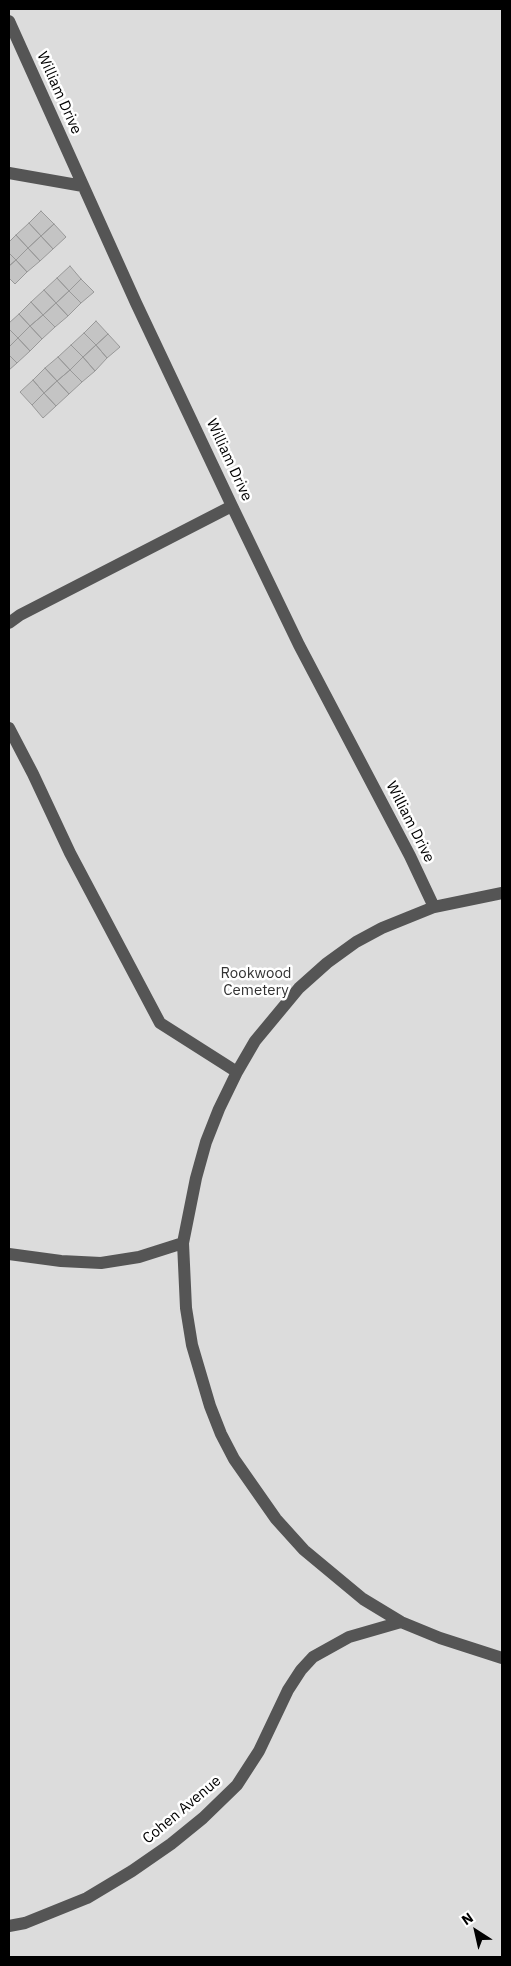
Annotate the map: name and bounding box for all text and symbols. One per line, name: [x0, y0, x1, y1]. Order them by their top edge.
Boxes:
street label: William Drive: [33, 49, 85, 137]
street label: William Drive: [202, 416, 256, 504]
street label: William Drive: [382, 779, 438, 865]
park label: Rookwood Cemetery: [220, 965, 292, 1000]
street label: Cohen Avenue: [139, 1772, 225, 1848]
north arrow: [451, 1906, 501, 1956]
text: N: [458, 1908, 477, 1929]

